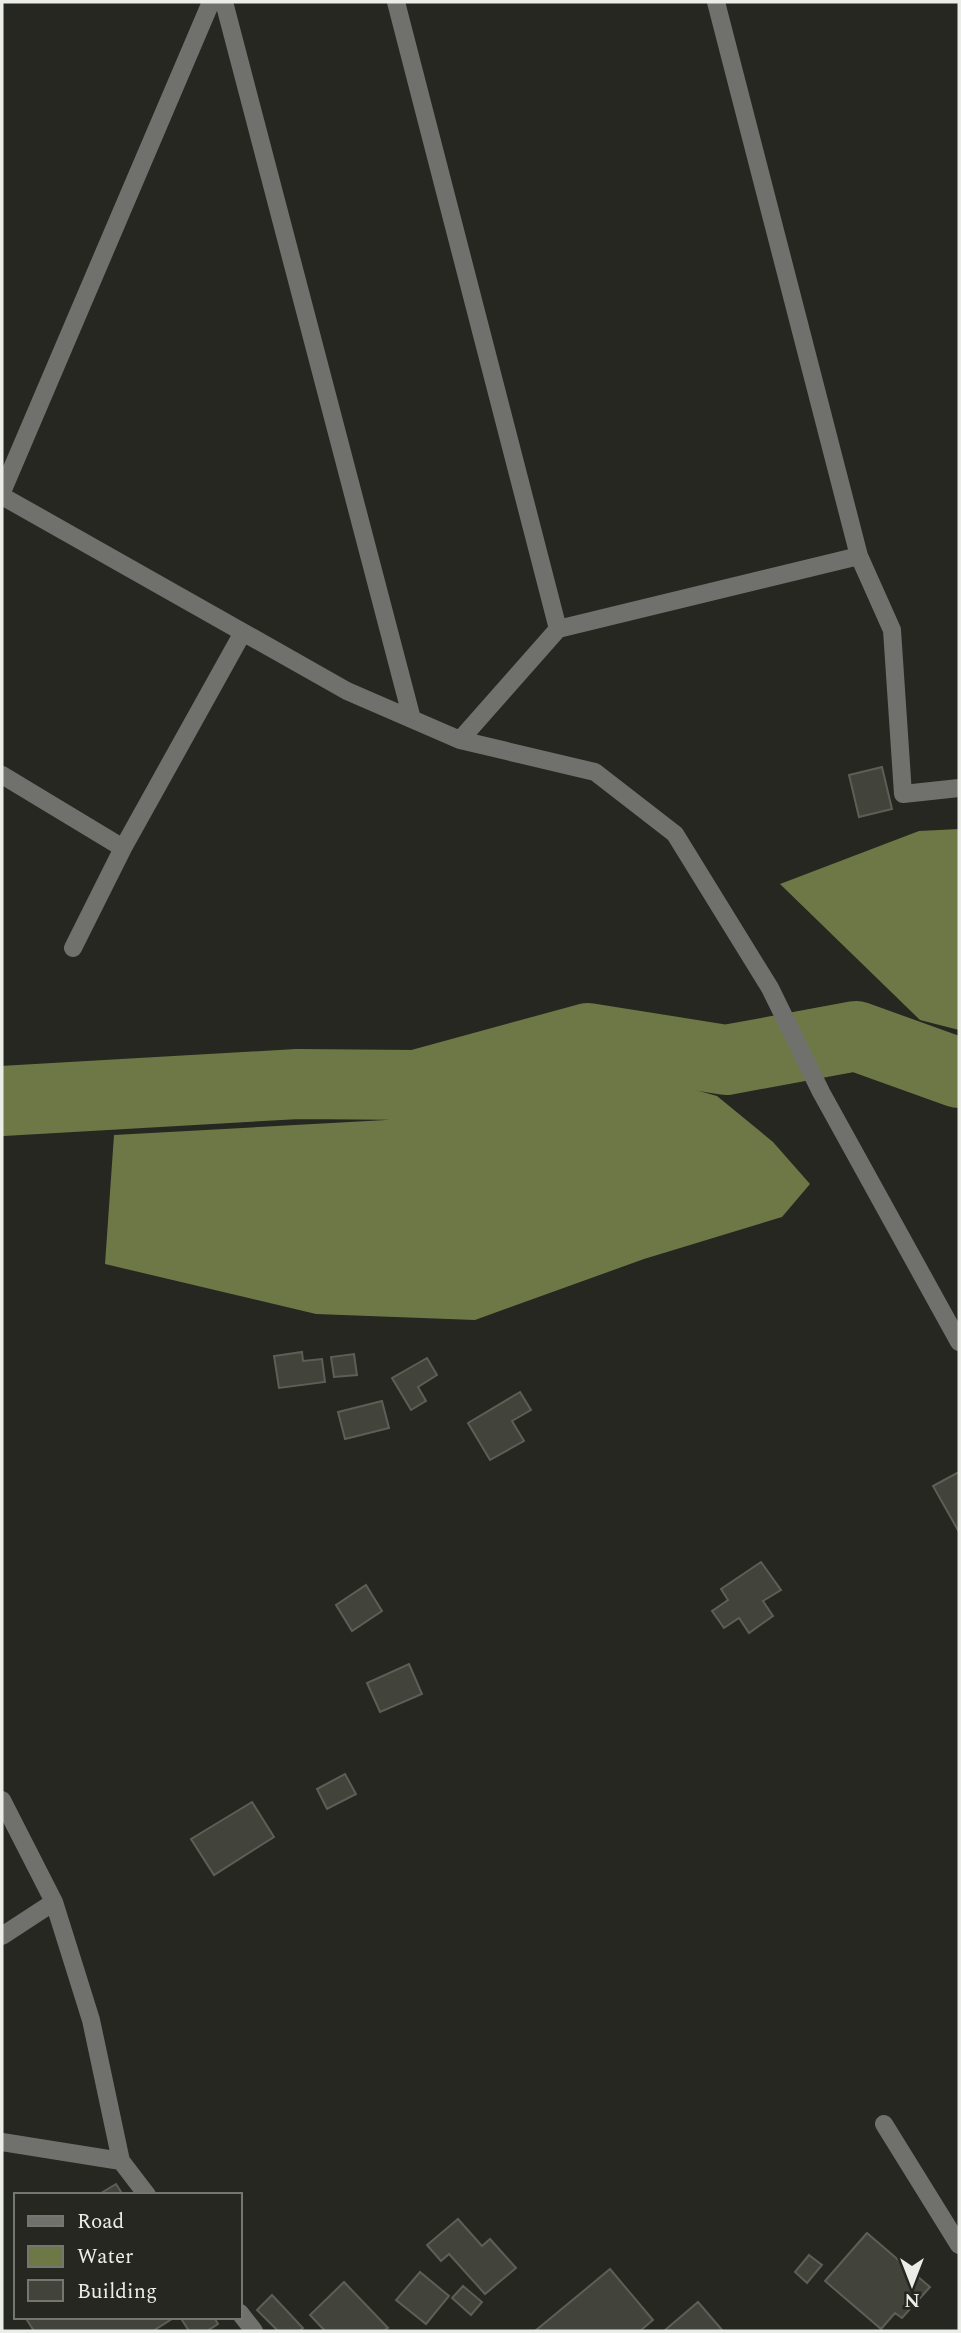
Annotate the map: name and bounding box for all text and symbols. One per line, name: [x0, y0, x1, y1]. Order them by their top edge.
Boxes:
legend: [14, 2193, 242, 2319]
text: Road: [77, 2206, 124, 2238]
text: Water: [77, 2241, 133, 2273]
north arrow: [877, 2249, 947, 2319]
text: Building: [77, 2276, 157, 2308]
text: N: [904, 2285, 920, 2314]

